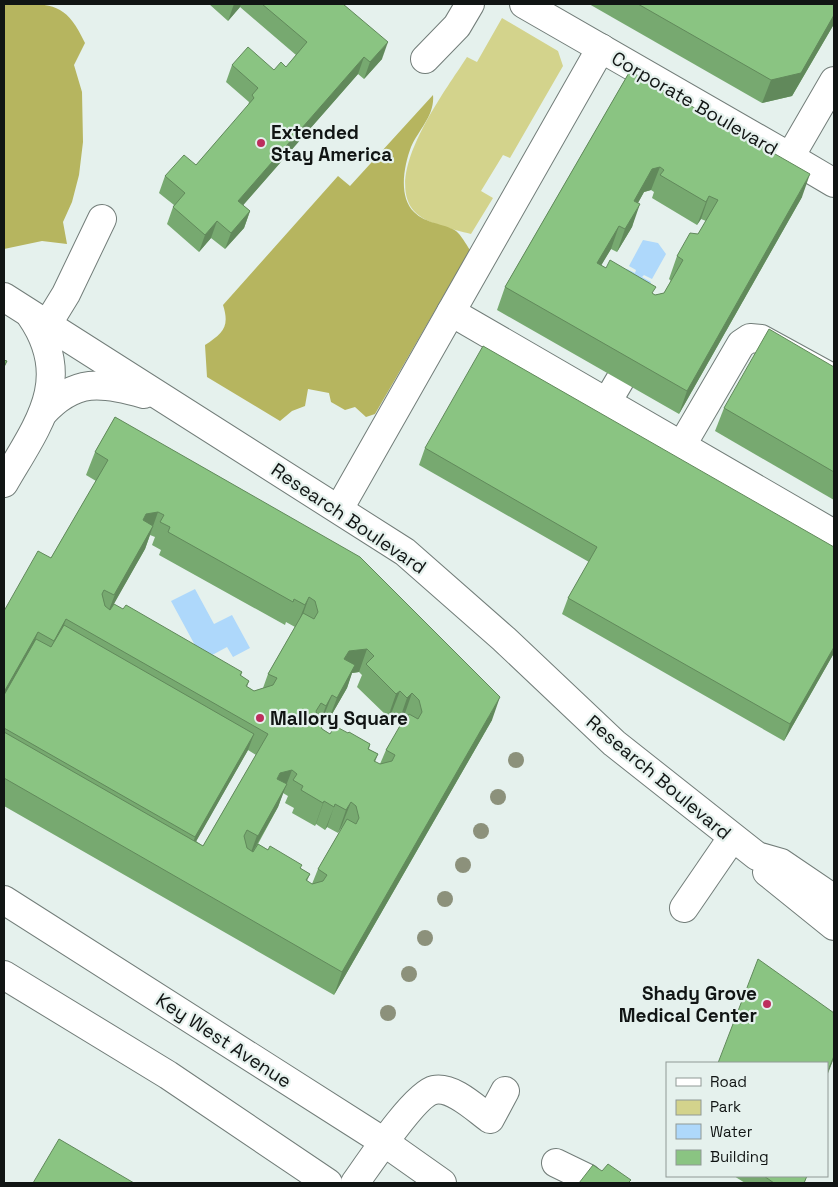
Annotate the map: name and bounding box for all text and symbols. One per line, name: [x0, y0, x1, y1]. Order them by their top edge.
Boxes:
street label: Corporate Boulevard: [607, 46, 782, 161]
place label: Extended Stay America: [271, 120, 392, 167]
marker: Extended Stay America: [255, 137, 267, 149]
street label: Research Boulevard: [266, 457, 431, 580]
place label: Mallory Square: [270, 706, 408, 731]
street label: Research Boulevard: [581, 709, 736, 845]
marker: Mallory Square: [254, 712, 266, 724]
place label: Shady Grove Medical Center: [619, 981, 757, 1028]
street label: Key West Avenue: [151, 987, 296, 1094]
marker: Shady Grove Medical Center: [761, 998, 773, 1010]
legend: [666, 1062, 828, 1177]
text: Road: [710, 1072, 747, 1091]
text: Park: [710, 1097, 741, 1116]
text: Water: [710, 1122, 753, 1141]
text: Building: [710, 1147, 769, 1166]

